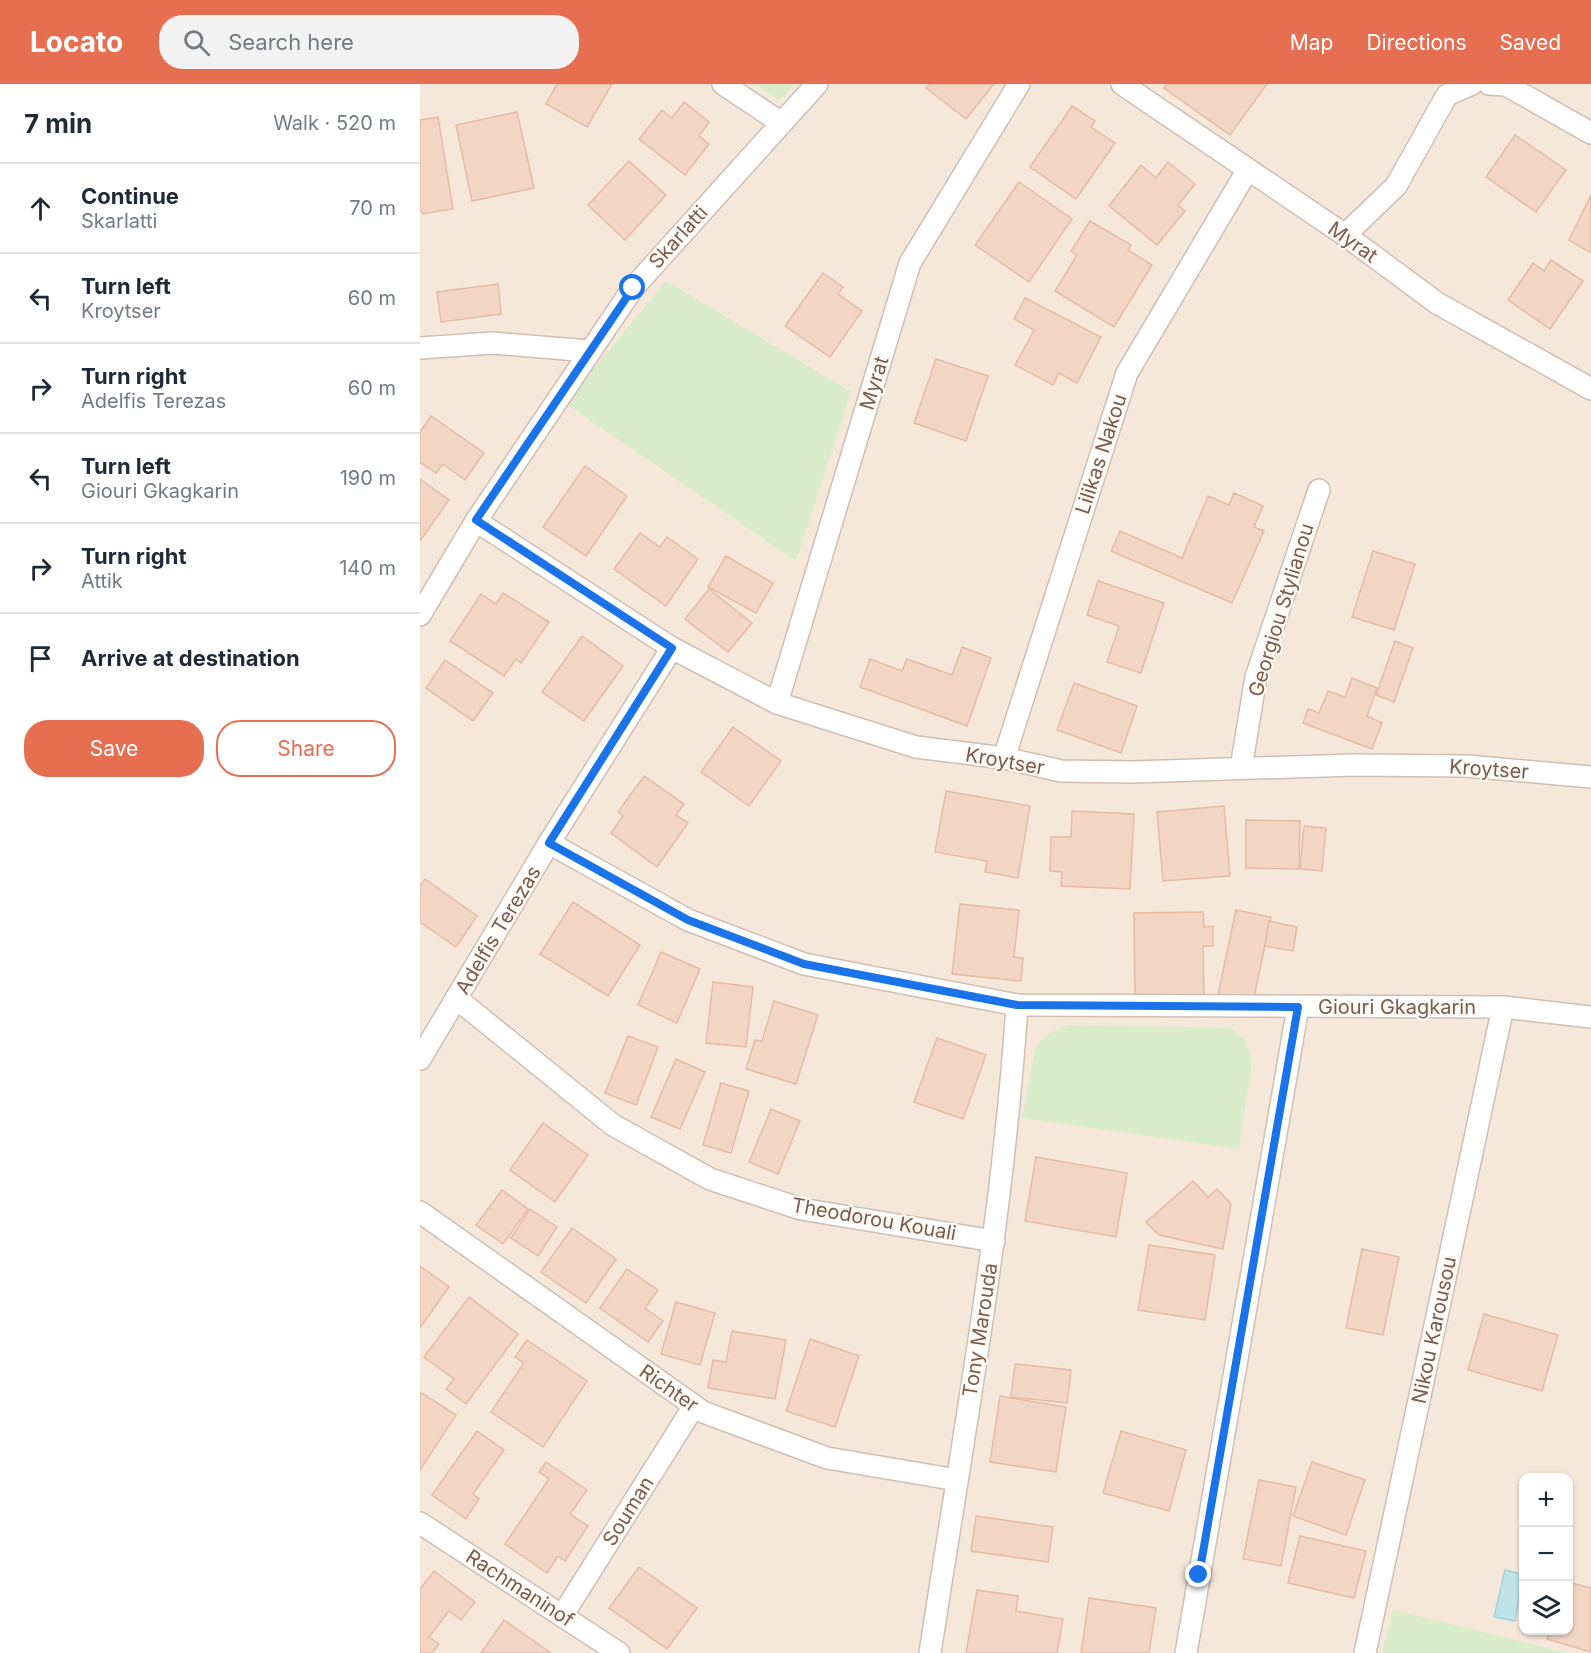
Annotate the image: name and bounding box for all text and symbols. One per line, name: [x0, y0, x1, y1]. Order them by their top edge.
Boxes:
search box: [159, 15, 579, 69]
text: Locato: [30, 25, 123, 59]
icon: search: [180, 26, 213, 59]
text: Search here: [228, 29, 354, 55]
text: Map: [1290, 30, 1333, 55]
text: Directions: [1366, 30, 1467, 55]
text: Saved: [1500, 30, 1561, 55]
text: 7 min: [24, 108, 92, 139]
text: Walk · 520 m: [273, 111, 396, 135]
text: Continue: [81, 183, 179, 209]
icon: ahead: [24, 192, 57, 225]
text: 70 m: [349, 196, 396, 220]
street label: Skarlatti: [644, 201, 712, 273]
text: Skarlatti: [81, 209, 157, 233]
street label: Myrat: [1324, 216, 1383, 268]
text: Turn left: [81, 273, 171, 299]
route start: [619, 274, 645, 300]
icon: left: [24, 282, 57, 315]
text: 60 m: [348, 286, 396, 310]
text: Kroytser: [81, 299, 161, 323]
street label: Myrat: [855, 353, 894, 413]
text: Turn right: [81, 363, 187, 389]
icon: right: [24, 372, 57, 405]
text: 60 m: [348, 376, 396, 400]
text: Adelfis Terezas: [81, 389, 226, 413]
street label: Lilikas Nakou: [1070, 391, 1132, 517]
text: Turn left: [81, 453, 171, 479]
icon: left: [24, 462, 57, 495]
text: 190 m: [340, 466, 396, 490]
text: Giouri Gkagkarin: [81, 479, 239, 503]
street label: Georgiou Stylianou: [1243, 520, 1319, 700]
text: Turn right: [81, 543, 187, 569]
icon: right: [24, 552, 57, 585]
text: 140 m: [339, 556, 396, 580]
text: Attik: [81, 569, 123, 593]
icon: arrive: [24, 642, 57, 675]
text: Arrive at destination: [81, 645, 300, 671]
button: Save: [24, 720, 204, 777]
button: Share: [216, 720, 396, 777]
street label: Kroytser: [964, 742, 1047, 780]
street label: Kroytser: [1448, 754, 1530, 784]
street label: Adelfis Terezas: [450, 862, 546, 998]
street label: Giouri Gkagkarin: [1318, 995, 1476, 1019]
street label: Theodorou Kouali: [790, 1193, 958, 1245]
street label: Nikou Karousou: [1407, 1254, 1461, 1406]
street label: Tony Marouda: [958, 1261, 1002, 1399]
street label: Richter: [635, 1359, 704, 1417]
street label: Souman: [597, 1472, 659, 1550]
map controls: [1519, 1473, 1573, 1635]
button: +: [1519, 1473, 1573, 1527]
button: −: [1519, 1527, 1573, 1581]
street label: Rachmaninof: [462, 1544, 579, 1632]
route end: [1185, 1561, 1211, 1587]
button: layers: [1519, 1581, 1573, 1635]

